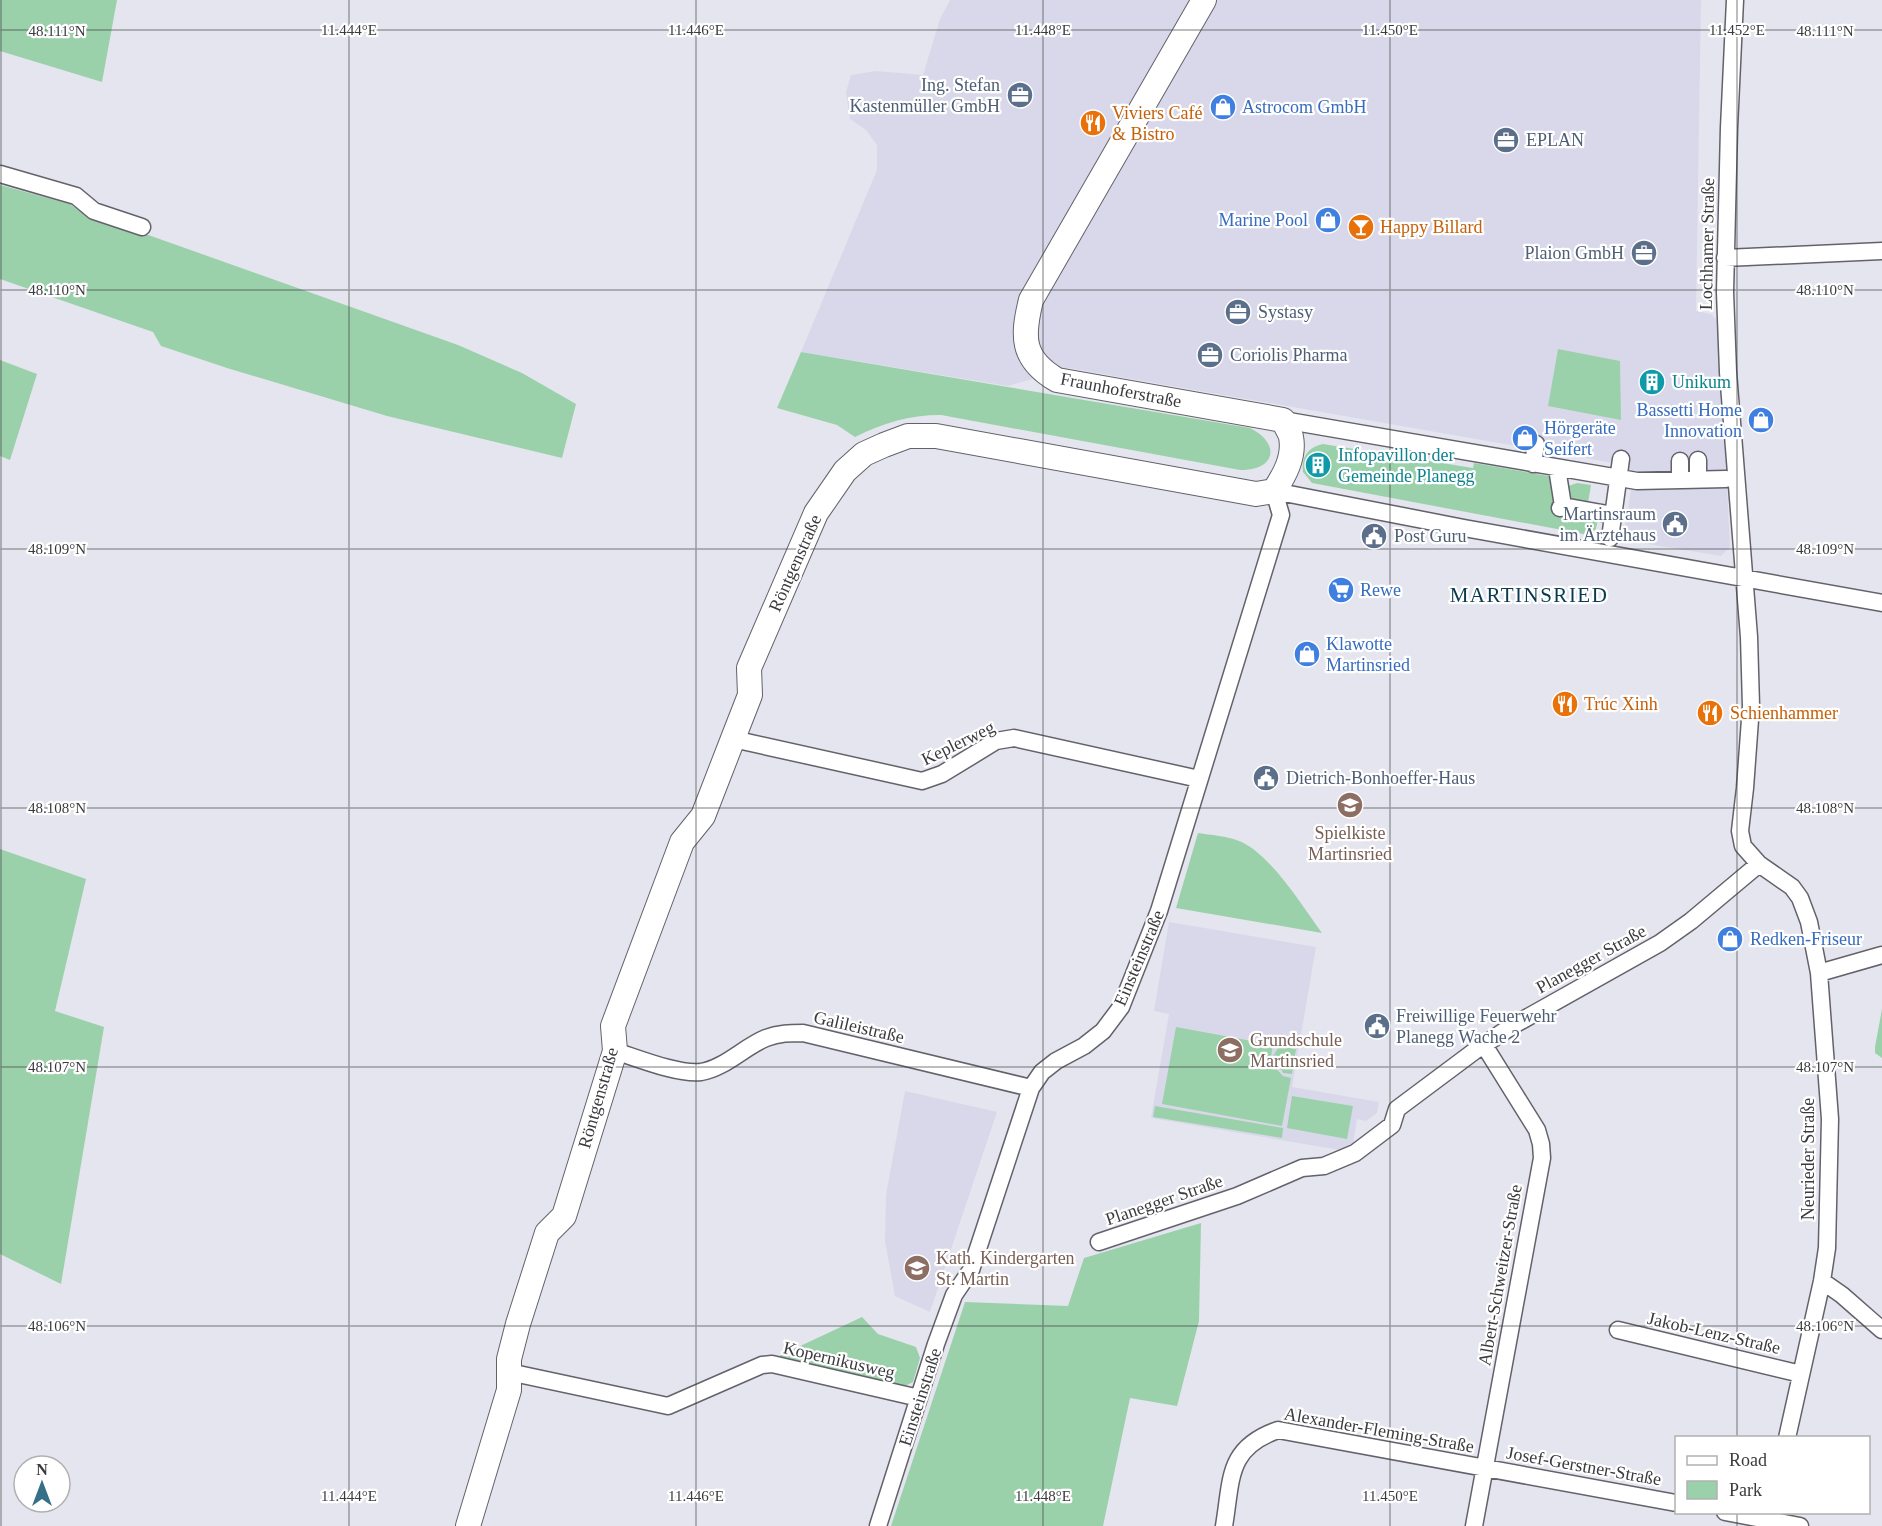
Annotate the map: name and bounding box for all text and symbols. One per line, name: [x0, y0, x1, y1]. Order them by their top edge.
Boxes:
text: 11.444°E: [321, 22, 377, 38]
text: 11.446°E: [668, 22, 724, 38]
text: 11.448°E: [1015, 22, 1071, 38]
text: 11.450°E: [1362, 22, 1418, 38]
text: 11.452°E: [1709, 22, 1765, 38]
text: 48.111°N: [29, 23, 86, 39]
text: 48.111°N: [1797, 23, 1854, 39]
place label: Ing. Stefan Kastenmüller GmbH: [850, 75, 1000, 116]
office icon: Ing. Stefan Kastenmüller GmbH: [1005, 80, 1035, 110]
shop icon: Astrocom GmbH: [1208, 92, 1238, 122]
place label: Astrocom GmbH: [1242, 97, 1367, 117]
place label: Viviers Café & Bistro: [1112, 103, 1202, 144]
restaurant icon: Viviers Café & Bistro: [1078, 108, 1108, 138]
office icon: EPLAN: [1491, 125, 1521, 155]
place label: EPLAN: [1526, 130, 1584, 150]
street label: Lochhamer Straße: [1696, 178, 1718, 310]
shop icon: Marine Pool: [1313, 205, 1343, 235]
place label: Marine Pool: [1219, 210, 1308, 230]
bar icon: Happy Billard: [1346, 212, 1376, 242]
place label: Happy Billard: [1380, 217, 1482, 237]
office icon: Plaion GmbH: [1629, 238, 1659, 268]
place label: Plaion GmbH: [1524, 243, 1624, 263]
text: 48.110°N: [28, 282, 86, 298]
text: 48.110°N: [1796, 282, 1854, 298]
office icon: Systasy: [1223, 297, 1253, 327]
place label: Systasy: [1258, 302, 1313, 322]
office icon: Coriolis Pharma: [1195, 340, 1225, 370]
place label: Coriolis Pharma: [1230, 345, 1348, 365]
building icon: Unikum: [1637, 367, 1667, 397]
street label: Fraunhoferstraße: [1059, 368, 1183, 412]
place label: Unikum: [1672, 372, 1731, 392]
place label: Bassetti Home Innovation: [1637, 400, 1742, 441]
shop icon: Bassetti Home Innovation: [1746, 405, 1776, 435]
place label: Hörgeräte Seifert: [1544, 418, 1616, 459]
shop icon: Hörgeräte Seifert: [1510, 423, 1540, 453]
place label: Infopavillon der Gemeinde Planegg: [1338, 445, 1474, 486]
building icon: Infopavillon der Gemeinde Planegg: [1303, 450, 1333, 480]
place label: Martinsraum im Ärztehaus: [1560, 504, 1656, 545]
public building icon: Martinsraum im Ärztehaus: [1660, 509, 1690, 539]
street label: Röntgenstraße: [765, 511, 825, 615]
public building icon: Post Guru: [1359, 521, 1389, 551]
place label: Post Guru: [1394, 526, 1467, 546]
text: 48.109°N: [28, 541, 86, 557]
text: 48.109°N: [1796, 541, 1854, 557]
supermarket icon: Rewe: [1326, 575, 1356, 605]
place label: Rewe: [1360, 580, 1401, 600]
district label: MARTINSRIED: [1450, 583, 1608, 607]
place label: Klawotte Martinsried: [1326, 634, 1410, 675]
shop icon: Klawotte Martinsried: [1292, 639, 1322, 669]
restaurant icon: Trúc Xinh: [1550, 689, 1580, 719]
place label: Trúc Xinh: [1584, 694, 1658, 714]
restaurant icon: Schienhammer: [1695, 698, 1725, 728]
place label: Schienhammer: [1730, 703, 1838, 723]
street label: Keplerweg: [918, 717, 998, 769]
public building icon: Dietrich-Bonhoeffer-Haus: [1251, 763, 1281, 793]
place label: Dietrich-Bonhoeffer-Haus: [1286, 768, 1475, 788]
school or university icon: Spielkiste Martinsried: [1335, 790, 1365, 820]
text: 48.108°N: [28, 800, 86, 816]
text: 48.108°N: [1796, 800, 1854, 816]
place label: Spielkiste Martinsried: [1308, 823, 1392, 864]
street label: Einsteinstraße: [1110, 907, 1168, 1009]
street label: Planegger Straße: [1533, 921, 1649, 997]
shop icon: Redken-Friseur: [1715, 924, 1745, 954]
place label: Redken-Friseur: [1750, 929, 1862, 949]
place label: Freiwillige Feuerwehr Planegg Wache 2: [1396, 1006, 1556, 1047]
street label: Galileistraße: [812, 1007, 906, 1047]
public building icon: Freiwillige Feuerwehr Planegg Wache 2: [1362, 1011, 1392, 1041]
place label: Grundschule Martinsried: [1250, 1030, 1342, 1071]
school or university icon: Grundschule Martinsried: [1215, 1035, 1245, 1065]
street label: Röntgenstraße: [574, 1045, 622, 1151]
text: 48.107°N: [28, 1059, 86, 1075]
text: 48.107°N: [1796, 1059, 1854, 1075]
street label: Neurieder Straße: [1798, 1098, 1818, 1220]
street label: Planegger Straße: [1103, 1171, 1225, 1229]
street label: Albert-Schweitzer-Straße: [1474, 1183, 1526, 1367]
place label: Kath. Kindergarten St. Martin: [936, 1248, 1075, 1289]
school or university icon: Kath. Kindergarten St. Martin: [902, 1253, 932, 1283]
street label: Jakob-Lenz-Straße: [1646, 1308, 1782, 1358]
text: 48.106°N: [28, 1318, 86, 1334]
text: 48.106°N: [1796, 1318, 1854, 1334]
street label: Kopernikusweg: [781, 1337, 897, 1383]
street label: Einsteinstraße: [895, 1345, 945, 1449]
street label: Alexander-Fleming-Straße: [1282, 1403, 1476, 1457]
legend: [1675, 1436, 1870, 1514]
street label: Josef-Gerstner-Straße: [1505, 1443, 1663, 1489]
text: Road: [1729, 1450, 1767, 1470]
north arrow: [12, 1454, 72, 1514]
text: N: [36, 1461, 48, 1478]
text: Park: [1729, 1480, 1762, 1500]
text: 11.444°E: [321, 1488, 377, 1504]
text: 11.446°E: [668, 1488, 724, 1504]
text: 11.448°E: [1015, 1488, 1071, 1504]
text: 11.450°E: [1362, 1488, 1418, 1504]

